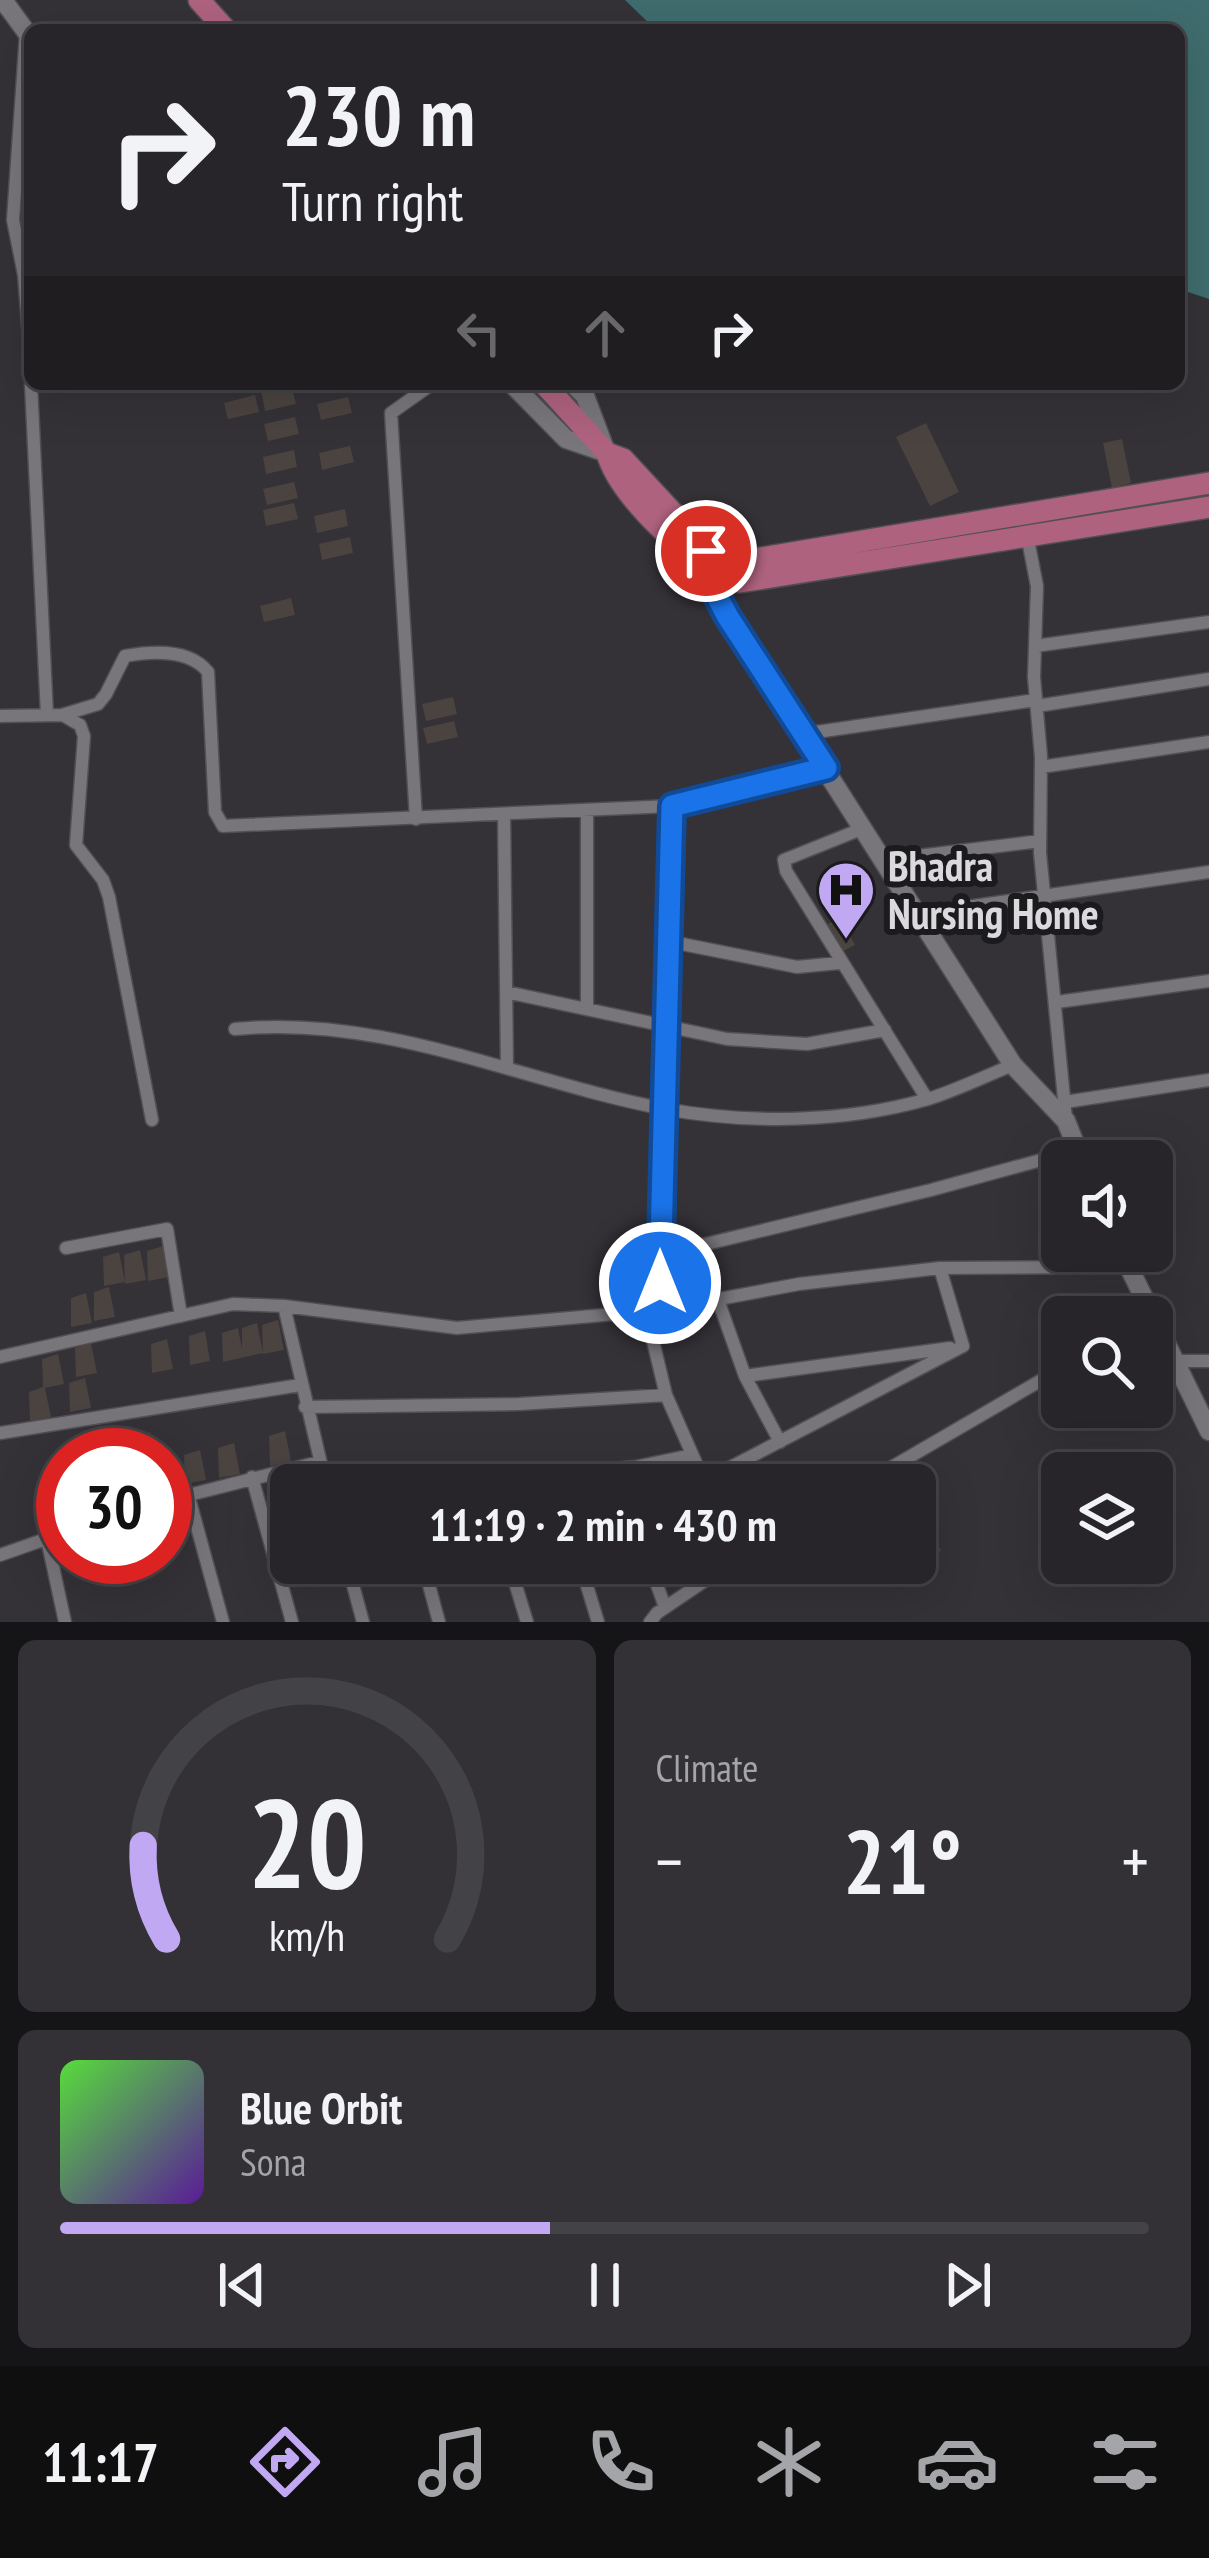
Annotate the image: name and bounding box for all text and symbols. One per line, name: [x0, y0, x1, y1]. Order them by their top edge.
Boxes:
text: 230 m: [282, 60, 475, 169]
icon: right: [84, 72, 240, 228]
text: Turn right: [282, 166, 463, 236]
icon: left: [446, 300, 512, 366]
icon: ahead: [572, 300, 638, 366]
icon: right: [698, 300, 764, 366]
pin: [655, 500, 757, 602]
icon: arrive: [673, 518, 739, 584]
place label: Bhadra Nursing Home: [888, 838, 1099, 941]
hospital icon: Bhadra Nursing Home: [815, 859, 877, 941]
map controls: [1041, 1140, 1173, 1584]
button: sound: [1041, 1140, 1173, 1272]
position arrow: [597, 1220, 723, 1346]
button: search: [1041, 1296, 1173, 1428]
speed limit sign: 30: [36, 1428, 192, 1584]
button: layers: [1041, 1452, 1173, 1584]
text: 11:19 · 2 min · 430 m: [429, 1495, 777, 1553]
text: Climate: [656, 1742, 758, 1793]
text: 20: [247, 1761, 366, 1922]
text: 21°: [843, 1802, 962, 1919]
text: −: [656, 1818, 683, 1903]
text: +: [1122, 1818, 1149, 1903]
text: km/h: [269, 1907, 345, 1963]
text: Blue Orbit: [240, 2078, 402, 2136]
text: Sona: [240, 2136, 306, 2187]
icon: previous: [209, 2252, 275, 2318]
icon: pause: [572, 2252, 638, 2318]
icon: next: [935, 2252, 1001, 2318]
icon: directions: [243, 2420, 327, 2504]
icon: music: [411, 2420, 495, 2504]
icon: phone: [579, 2420, 663, 2504]
icon: climate: [747, 2420, 831, 2504]
icon: car: [915, 2420, 999, 2504]
icon: filters: [1083, 2420, 1167, 2504]
text: 11:17: [42, 2427, 159, 2497]

